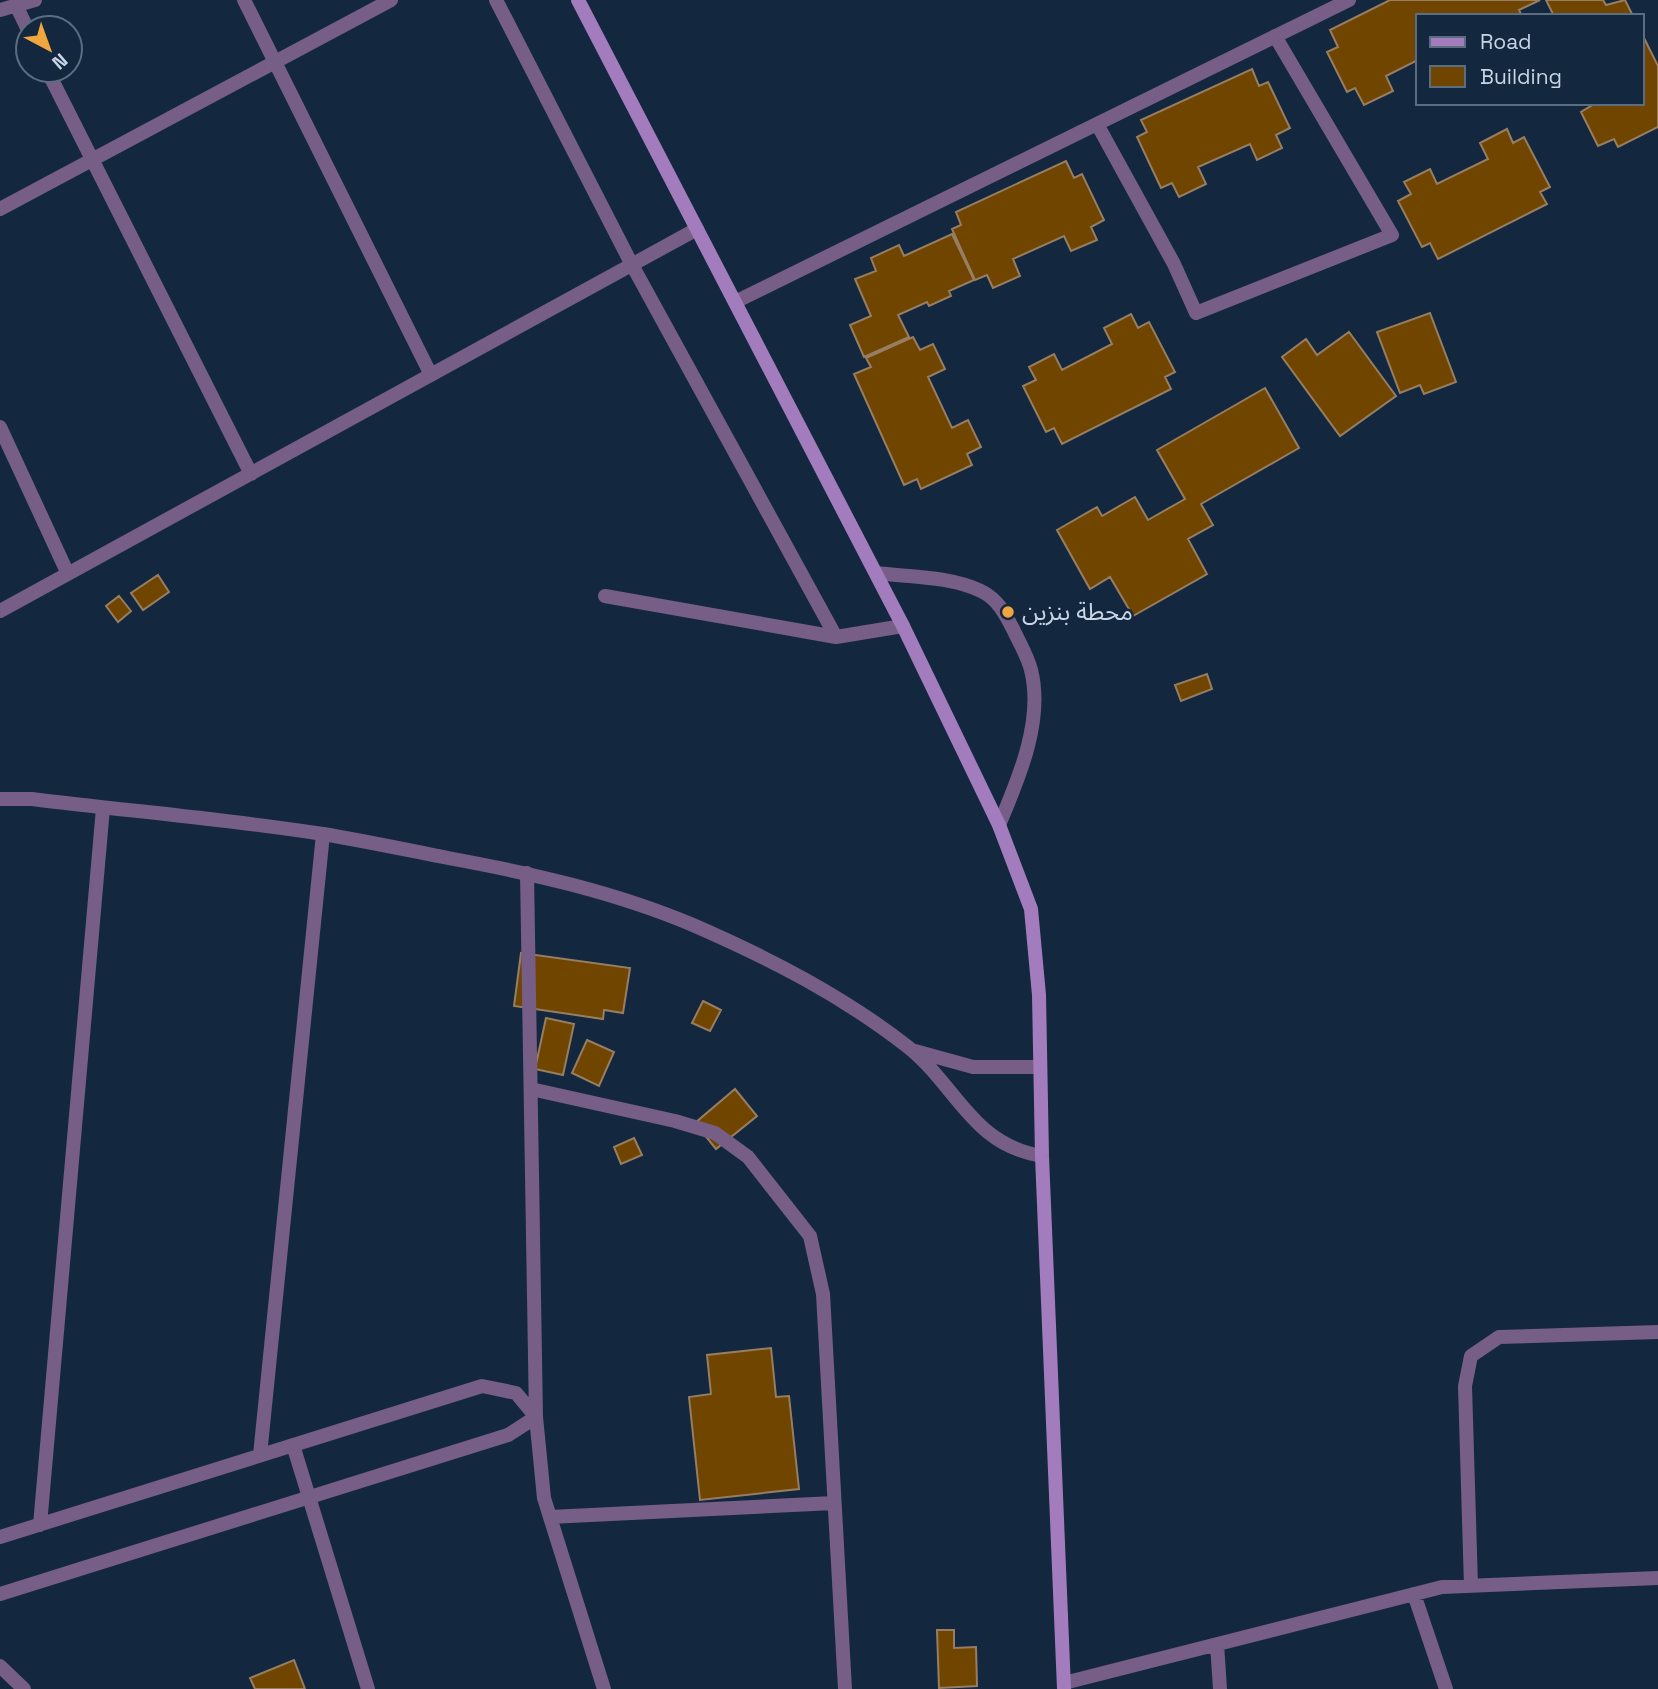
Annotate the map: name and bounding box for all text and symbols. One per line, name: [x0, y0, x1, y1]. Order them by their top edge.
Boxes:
north arrow: [14, 14, 84, 84]
legend: [1416, 14, 1644, 105]
text: Road: [1480, 28, 1532, 55]
text: N: [47, 48, 73, 75]
text: Building: [1480, 63, 1562, 90]
place label: محطة بنزين: [1022, 596, 1133, 627]
marker: محطة بنزين: [1000, 604, 1016, 620]

